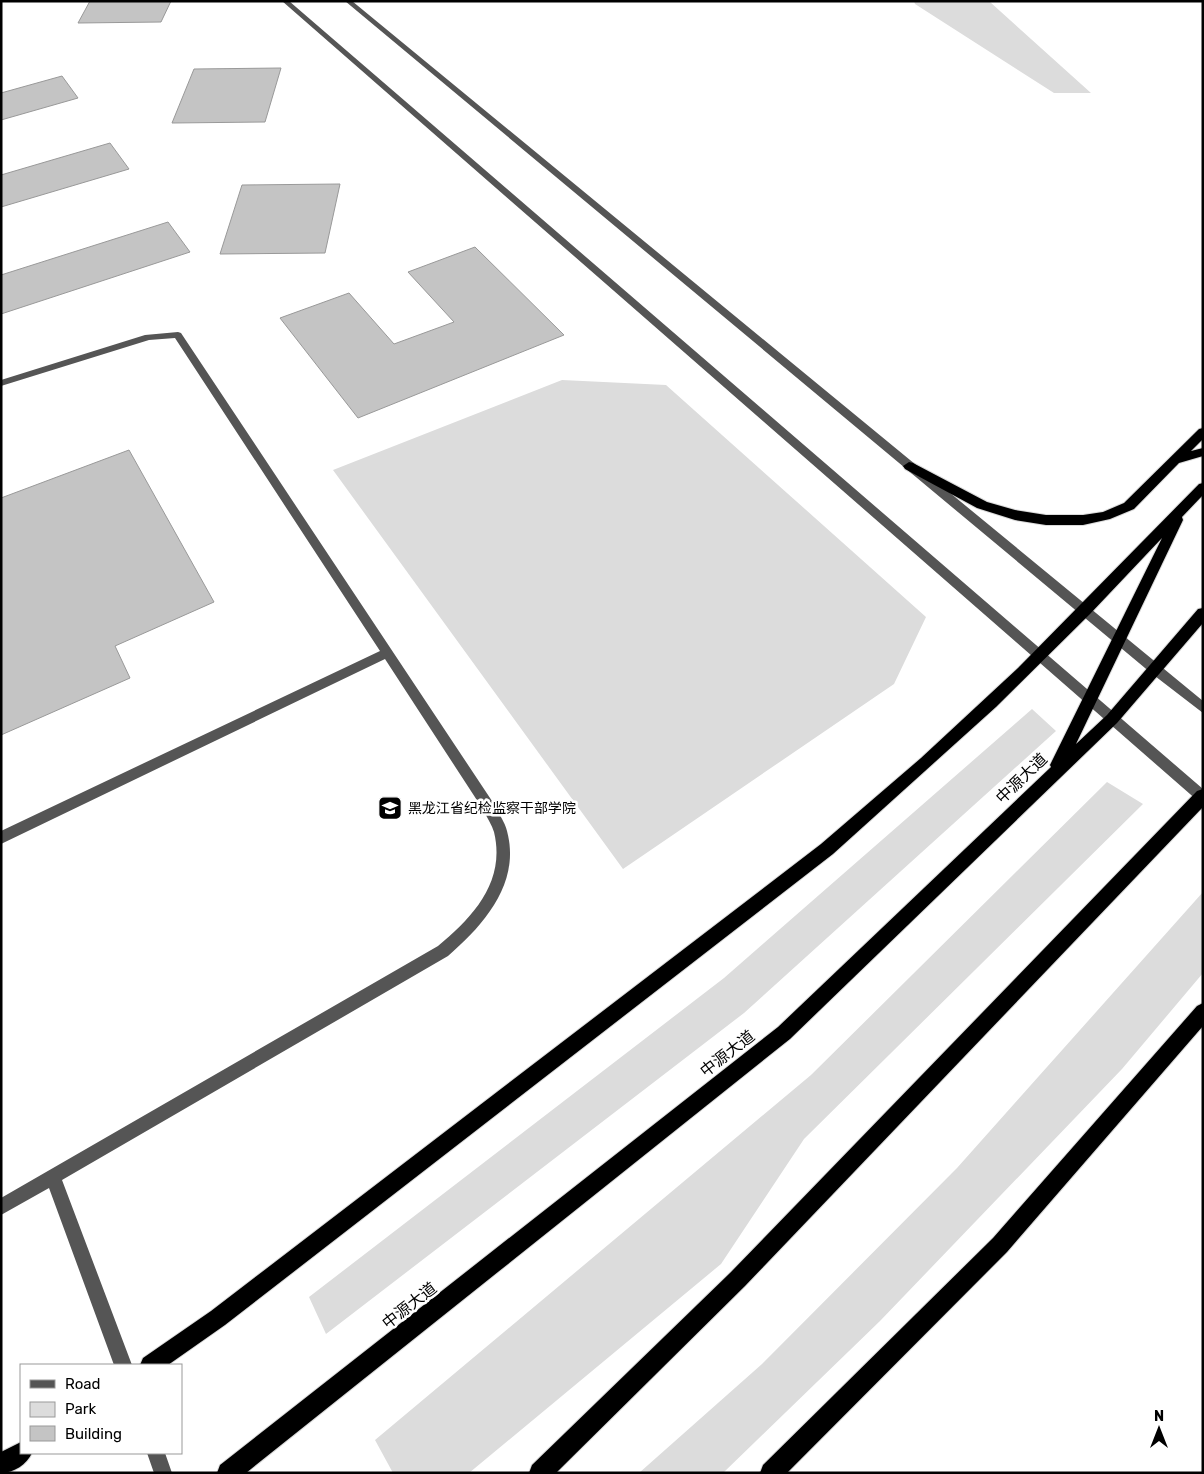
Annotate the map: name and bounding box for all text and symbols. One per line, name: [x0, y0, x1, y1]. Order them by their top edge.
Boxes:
street label: 中源大道: [992, 749, 1051, 807]
school or university icon: 黑龙江省纪检监察干部学院: [377, 795, 403, 821]
place label: 黑龙江省纪检监察干部学院: [408, 800, 576, 817]
street label: 中源大道: [696, 1026, 758, 1081]
street label: 中源大道: [378, 1278, 440, 1333]
legend: [20, 1364, 182, 1454]
text: Road: [65, 1375, 101, 1393]
text: Park: [65, 1400, 96, 1418]
north arrow: [1134, 1404, 1184, 1454]
text: N: [1154, 1408, 1164, 1425]
text: Building: [65, 1425, 122, 1443]

